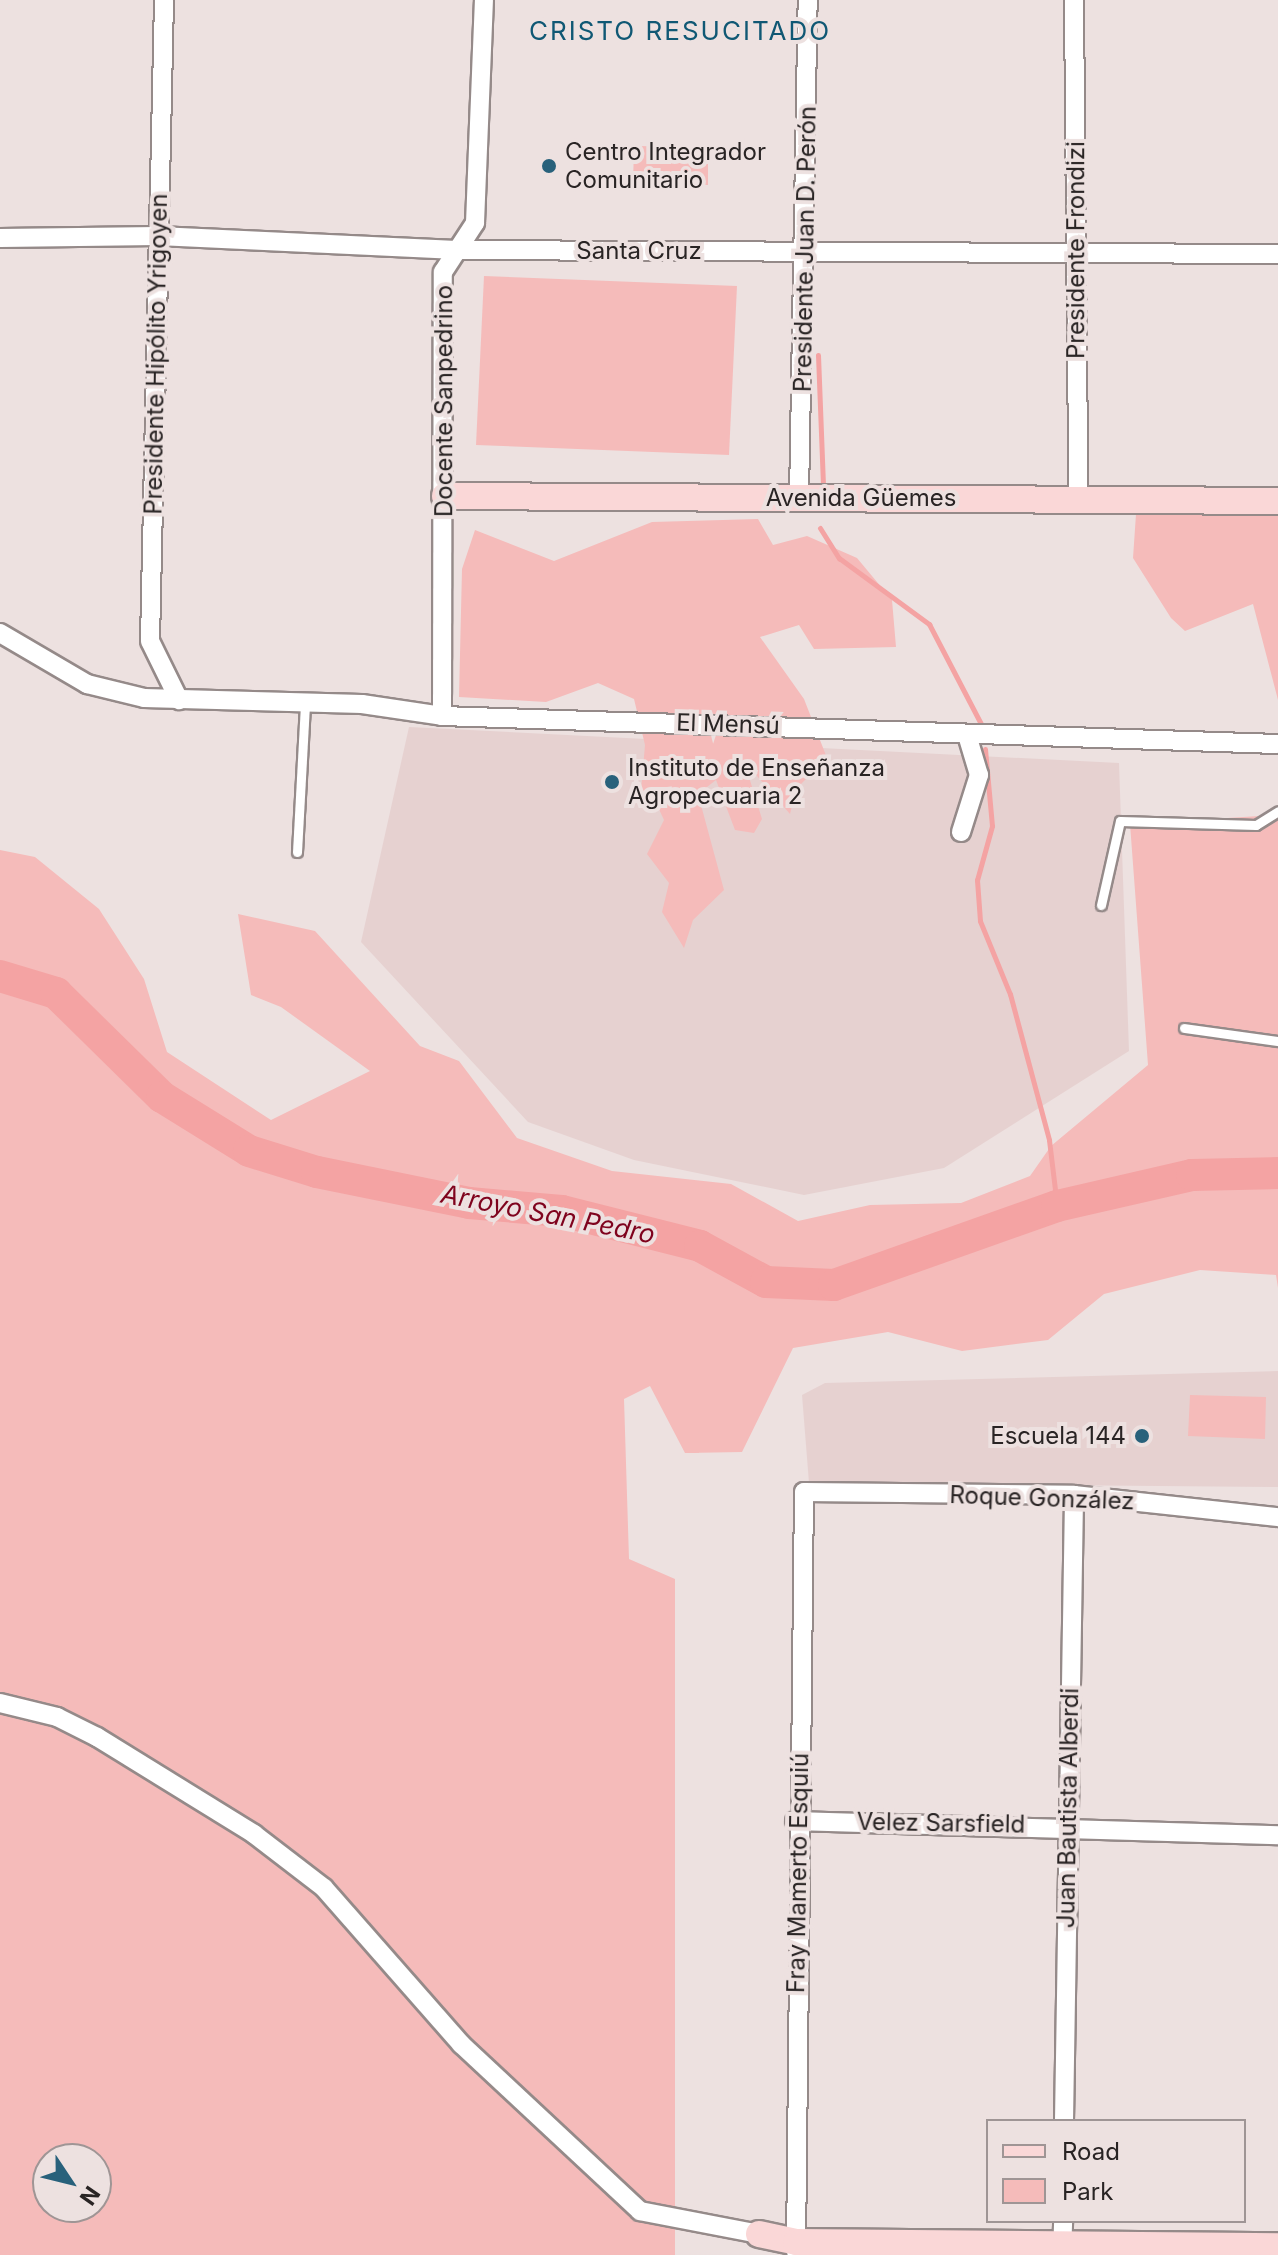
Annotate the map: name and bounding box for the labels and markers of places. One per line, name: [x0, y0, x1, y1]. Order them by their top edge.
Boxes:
place label: Centro Integrador Comunitario: [565, 138, 766, 194]
marker: Centro Integrador Comunitario: [540, 157, 558, 175]
place label: Instituto de Enseñanza Agropecuaria 2: [628, 754, 885, 810]
marker: Instituto de Enseñanza Agropecuaria 2: [603, 773, 621, 791]
place label: Escuela 144: [990, 1422, 1126, 1450]
marker: Escuela 144: [1133, 1427, 1151, 1445]

